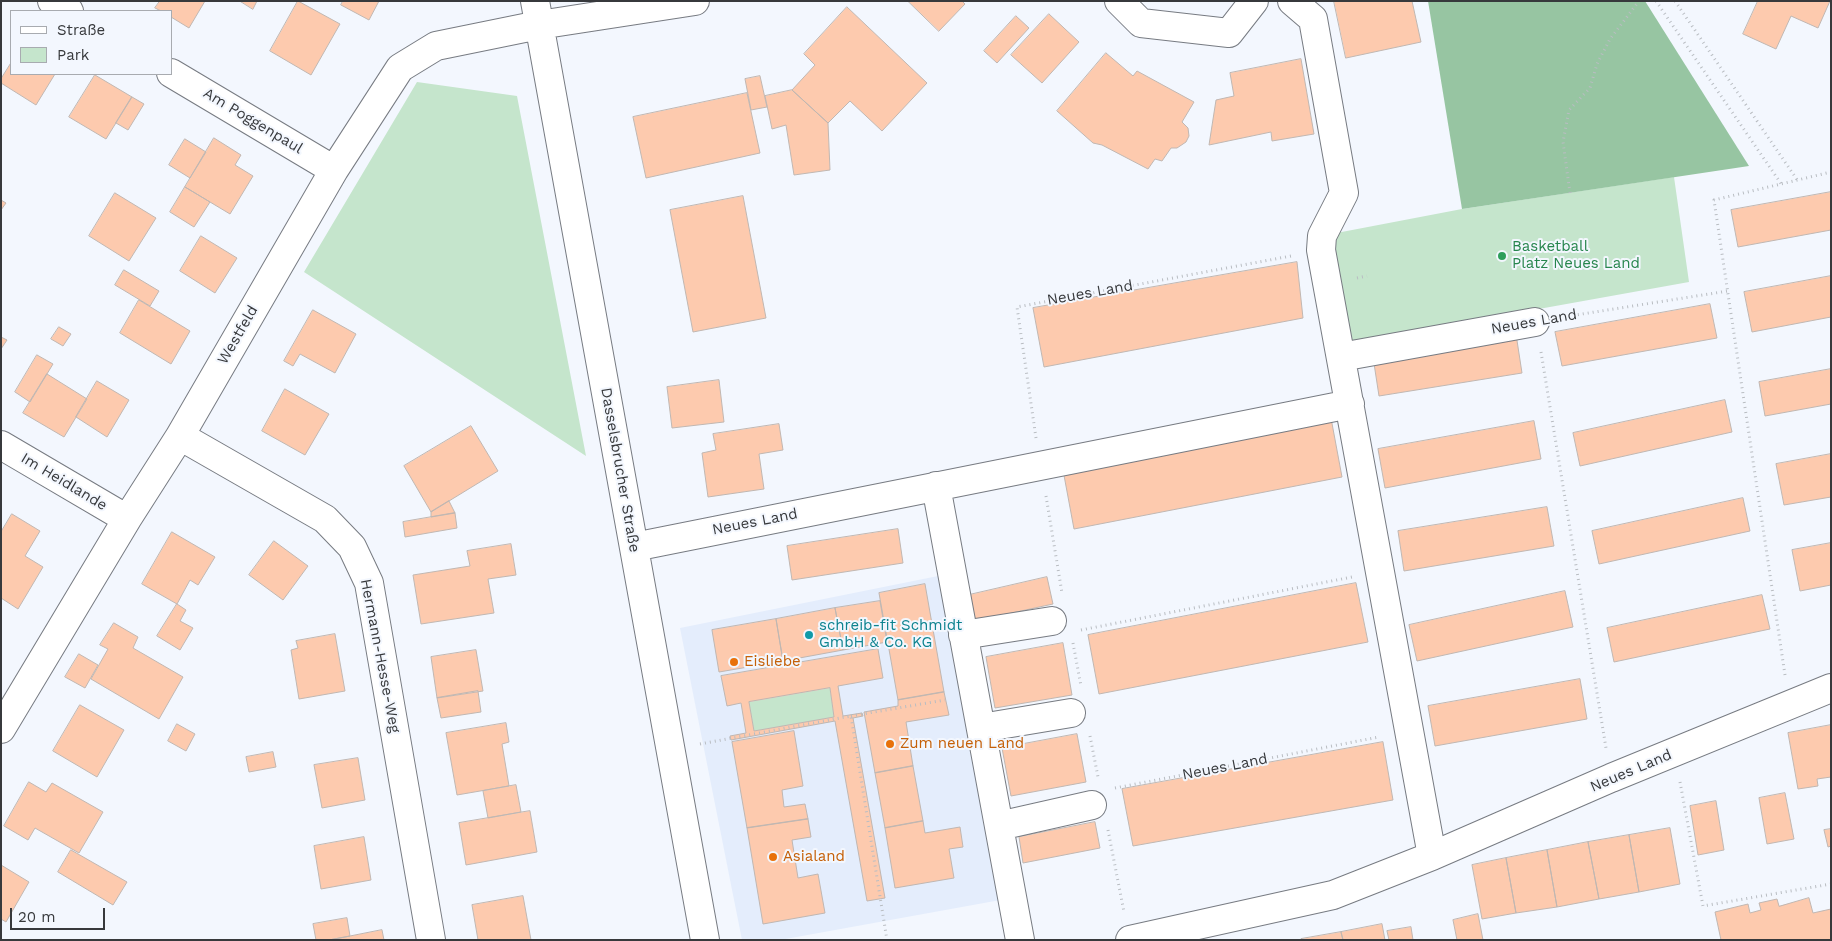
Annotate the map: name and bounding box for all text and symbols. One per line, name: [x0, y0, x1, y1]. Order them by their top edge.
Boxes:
legend: [10, 10, 172, 75]
text: Straße: [57, 21, 105, 39]
text: Park: [57, 46, 89, 64]
street label: Am Poggenpaul: [200, 84, 306, 158]
place label: Basketball Platz Neues Land: [1512, 238, 1640, 273]
marker: Basketball Platz Neues Land: [1496, 250, 1508, 262]
street label: Neues Land: [1046, 277, 1134, 309]
street label: Westfeld: [214, 302, 262, 368]
street label: Neues Land: [1490, 306, 1578, 338]
street label: Dasselsbrucher Straße: [597, 386, 643, 554]
street label: Im Heidlande: [18, 449, 110, 515]
street label: Neues Land: [711, 505, 799, 539]
street label: Hermann-Hesse-Weg: [356, 578, 404, 734]
place label: schreib-fit Schmidt GmbH & Co. KG: [819, 617, 962, 652]
marker: schreib-fit Schmidt GmbH & Co. KG: [803, 629, 815, 641]
place label: Eisliebe: [744, 653, 801, 671]
marker: Eisliebe: [728, 656, 740, 668]
place label: Zum neuen Land: [900, 735, 1024, 753]
marker: Zum neuen Land: [884, 738, 896, 750]
street label: Neues Land: [1588, 746, 1674, 796]
street label: Neues Land: [1181, 750, 1269, 784]
place label: Asialand: [783, 848, 845, 866]
marker: Asialand: [767, 851, 779, 863]
scale bar: [12, 898, 108, 930]
text: 20 m: [18, 908, 56, 926]

